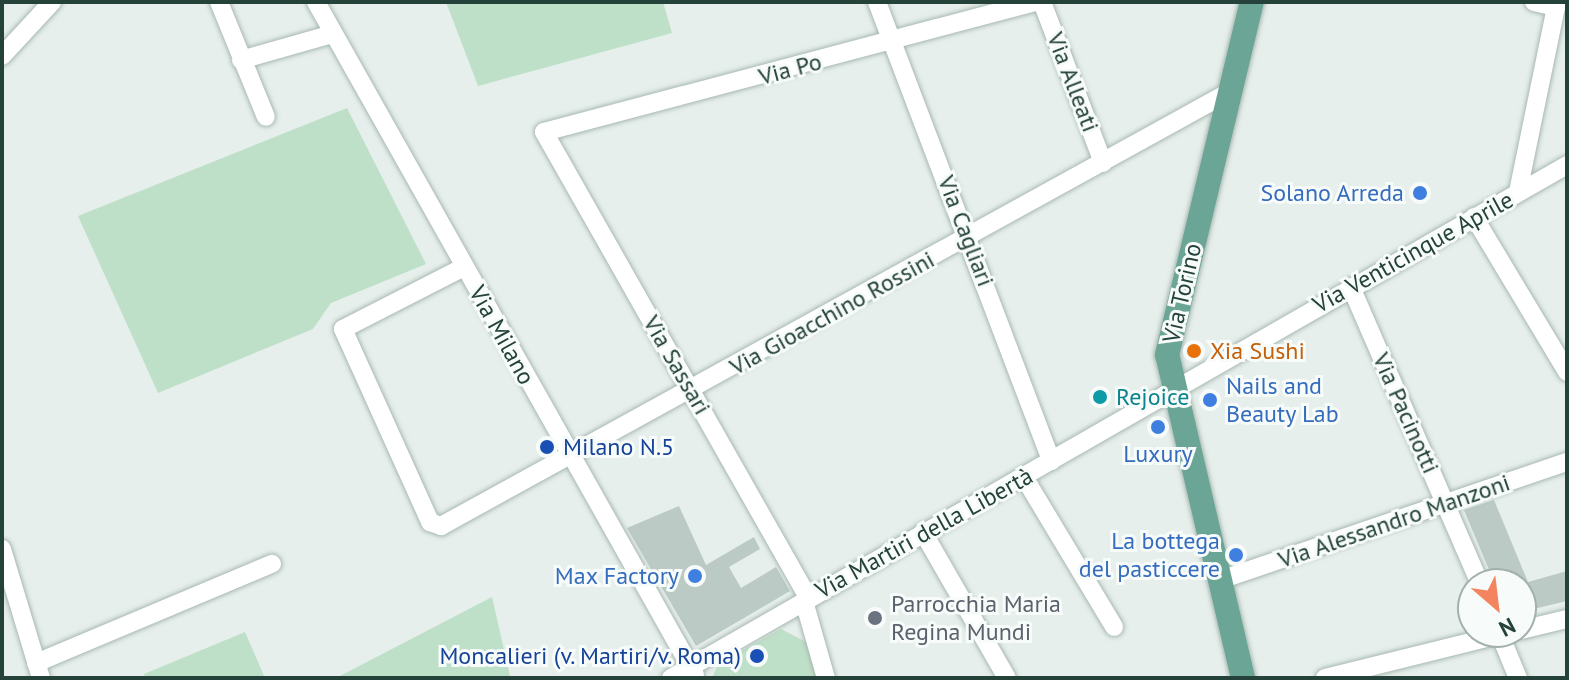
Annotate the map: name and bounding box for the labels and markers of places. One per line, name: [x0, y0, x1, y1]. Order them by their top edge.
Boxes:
place label: Solano Arreda: [1260, 179, 1404, 207]
marker: Solano Arreda: [1411, 184, 1429, 202]
place label: Xia Sushi: [1210, 337, 1305, 365]
marker: Xia Sushi: [1185, 342, 1203, 360]
place label: Nails and Beauty Lab: [1226, 372, 1340, 428]
place label: Rejoice: [1116, 383, 1189, 411]
marker: Rejoice: [1091, 388, 1109, 406]
marker: Nails and Beauty Lab: [1201, 391, 1219, 409]
marker: Luxury: [1149, 418, 1167, 436]
place label: Milano N.5: [563, 433, 674, 461]
marker: Milano N.5: [538, 438, 556, 456]
place label: Luxury: [1123, 440, 1193, 468]
place label: La bottega del pasticcere: [1079, 527, 1220, 583]
marker: La bottega del pasticcere: [1227, 546, 1245, 564]
place label: Max Factory: [554, 562, 679, 590]
marker: Max Factory: [686, 567, 704, 585]
place label: Parrocchia Maria Regina Mundi: [891, 590, 1061, 646]
marker: Parrocchia Maria Regina Mundi: [866, 609, 884, 627]
place label: Moncalieri (v. Martiri/v. Roma): [436, 642, 741, 670]
marker: Moncalieri (v. Martiri/v. Roma): [748, 647, 766, 665]

